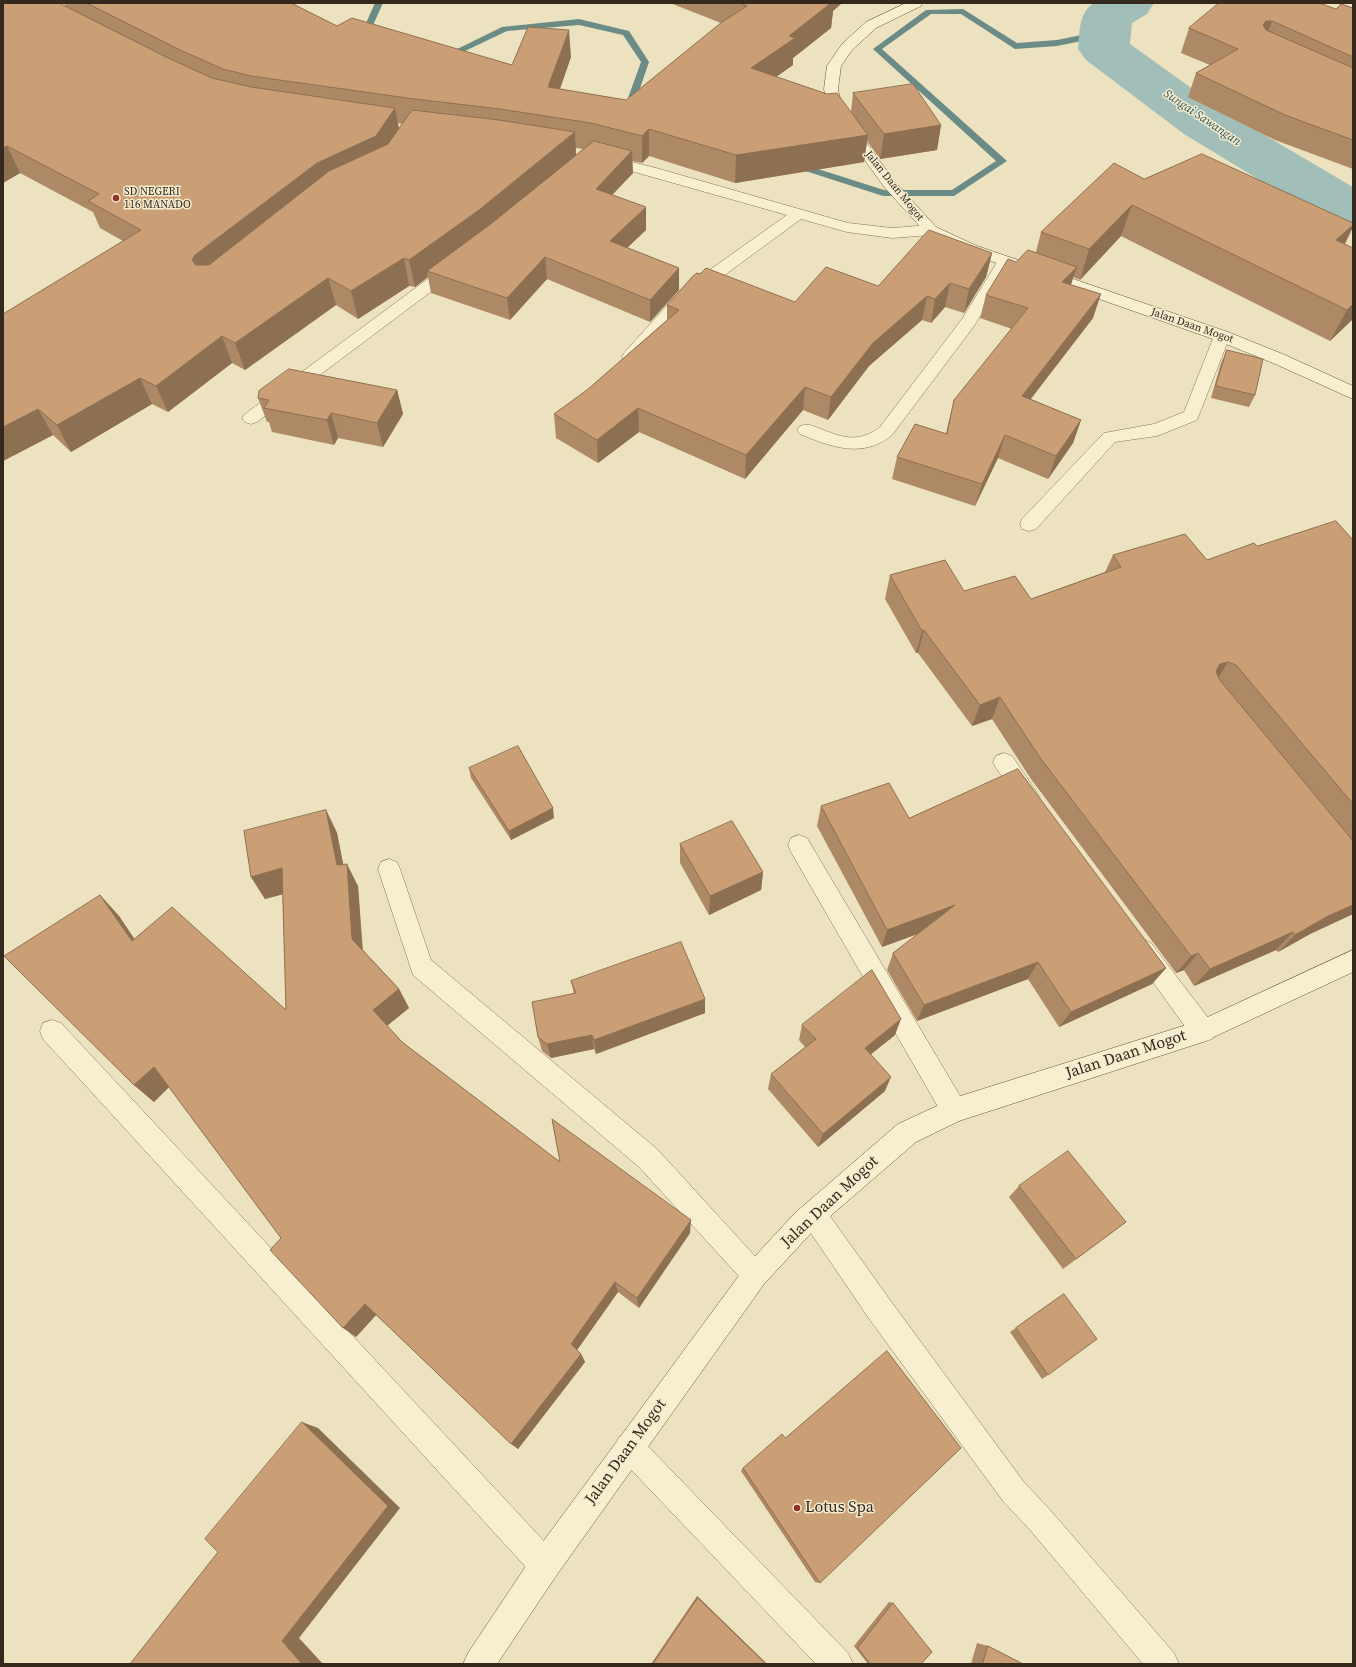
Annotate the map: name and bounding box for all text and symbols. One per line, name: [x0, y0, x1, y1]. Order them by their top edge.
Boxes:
water label: Sungai Sawangan: [1161, 87, 1243, 149]
street label: Jalan Daan Mogot: [862, 148, 926, 224]
place label: SD NEGERI 116 MANADO: [124, 185, 191, 211]
marker: SD NEGERI 116 MANADO: [111, 193, 121, 203]
street label: Jalan Daan Mogot: [1149, 306, 1235, 346]
street label: Jalan Daan Mogot: [1063, 1026, 1189, 1084]
street label: Jalan Daan Mogot: [778, 1152, 882, 1252]
street label: Jalan Daan Mogot: [581, 1396, 671, 1508]
place label: Lotus Spa: [805, 1498, 874, 1518]
marker: Lotus Spa: [792, 1503, 802, 1513]

